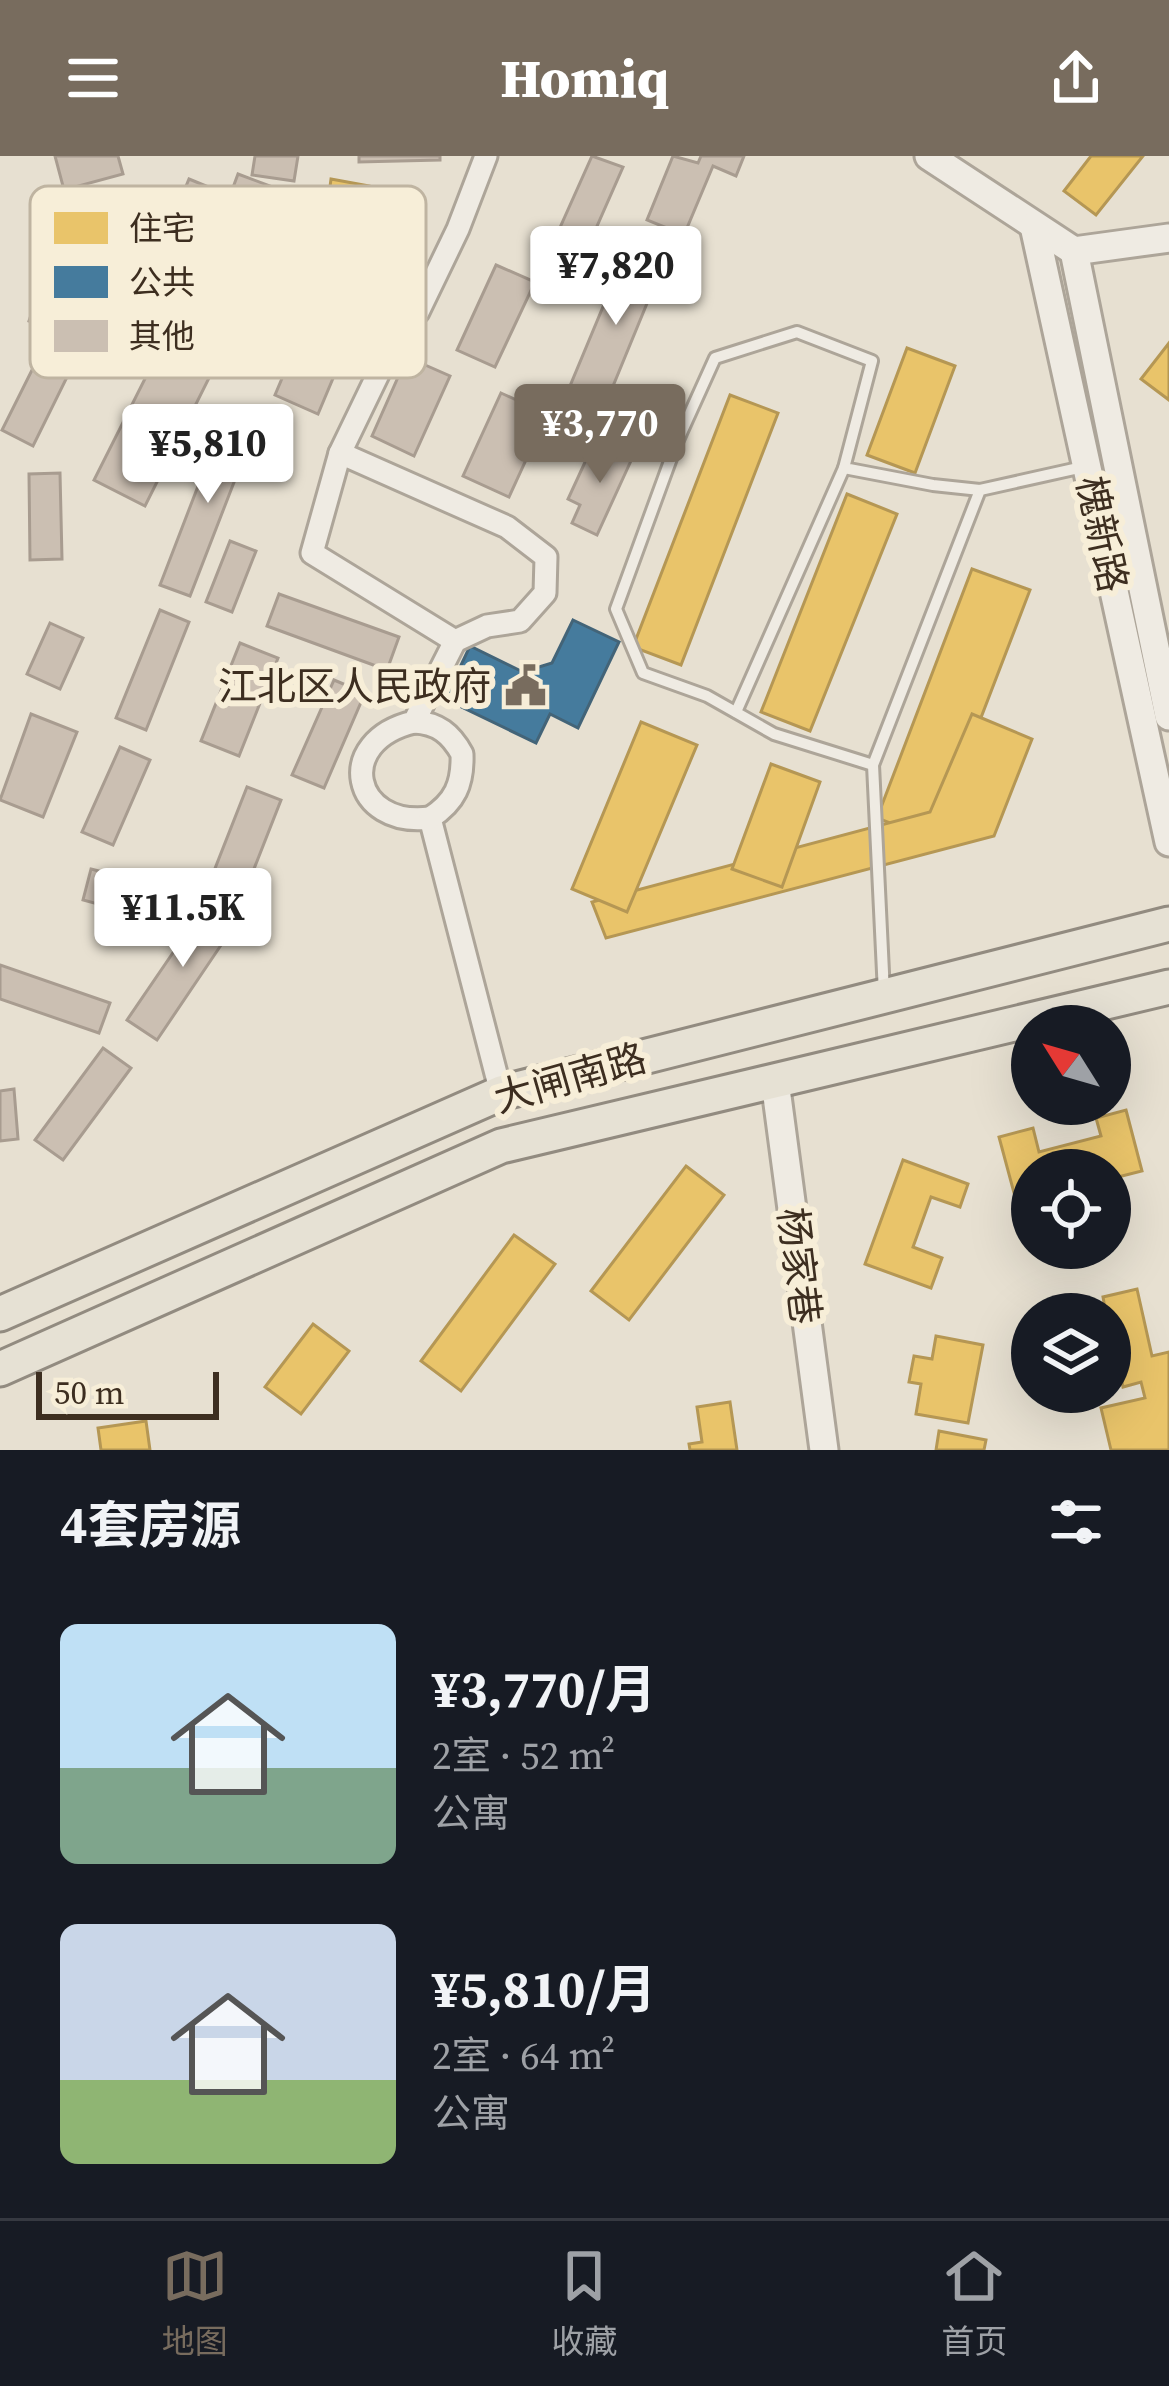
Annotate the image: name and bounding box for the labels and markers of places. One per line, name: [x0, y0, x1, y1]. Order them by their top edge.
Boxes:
pin: ¥7,820: [518, 226, 714, 328]
pin: ¥3,770: [502, 384, 698, 486]
pin: ¥5,810: [110, 404, 306, 506]
place label: 江北区人民政府: [218, 660, 491, 713]
public building icon: 江北区人民政府: [502, 663, 548, 709]
pin: ¥11.5K: [85, 868, 281, 970]

